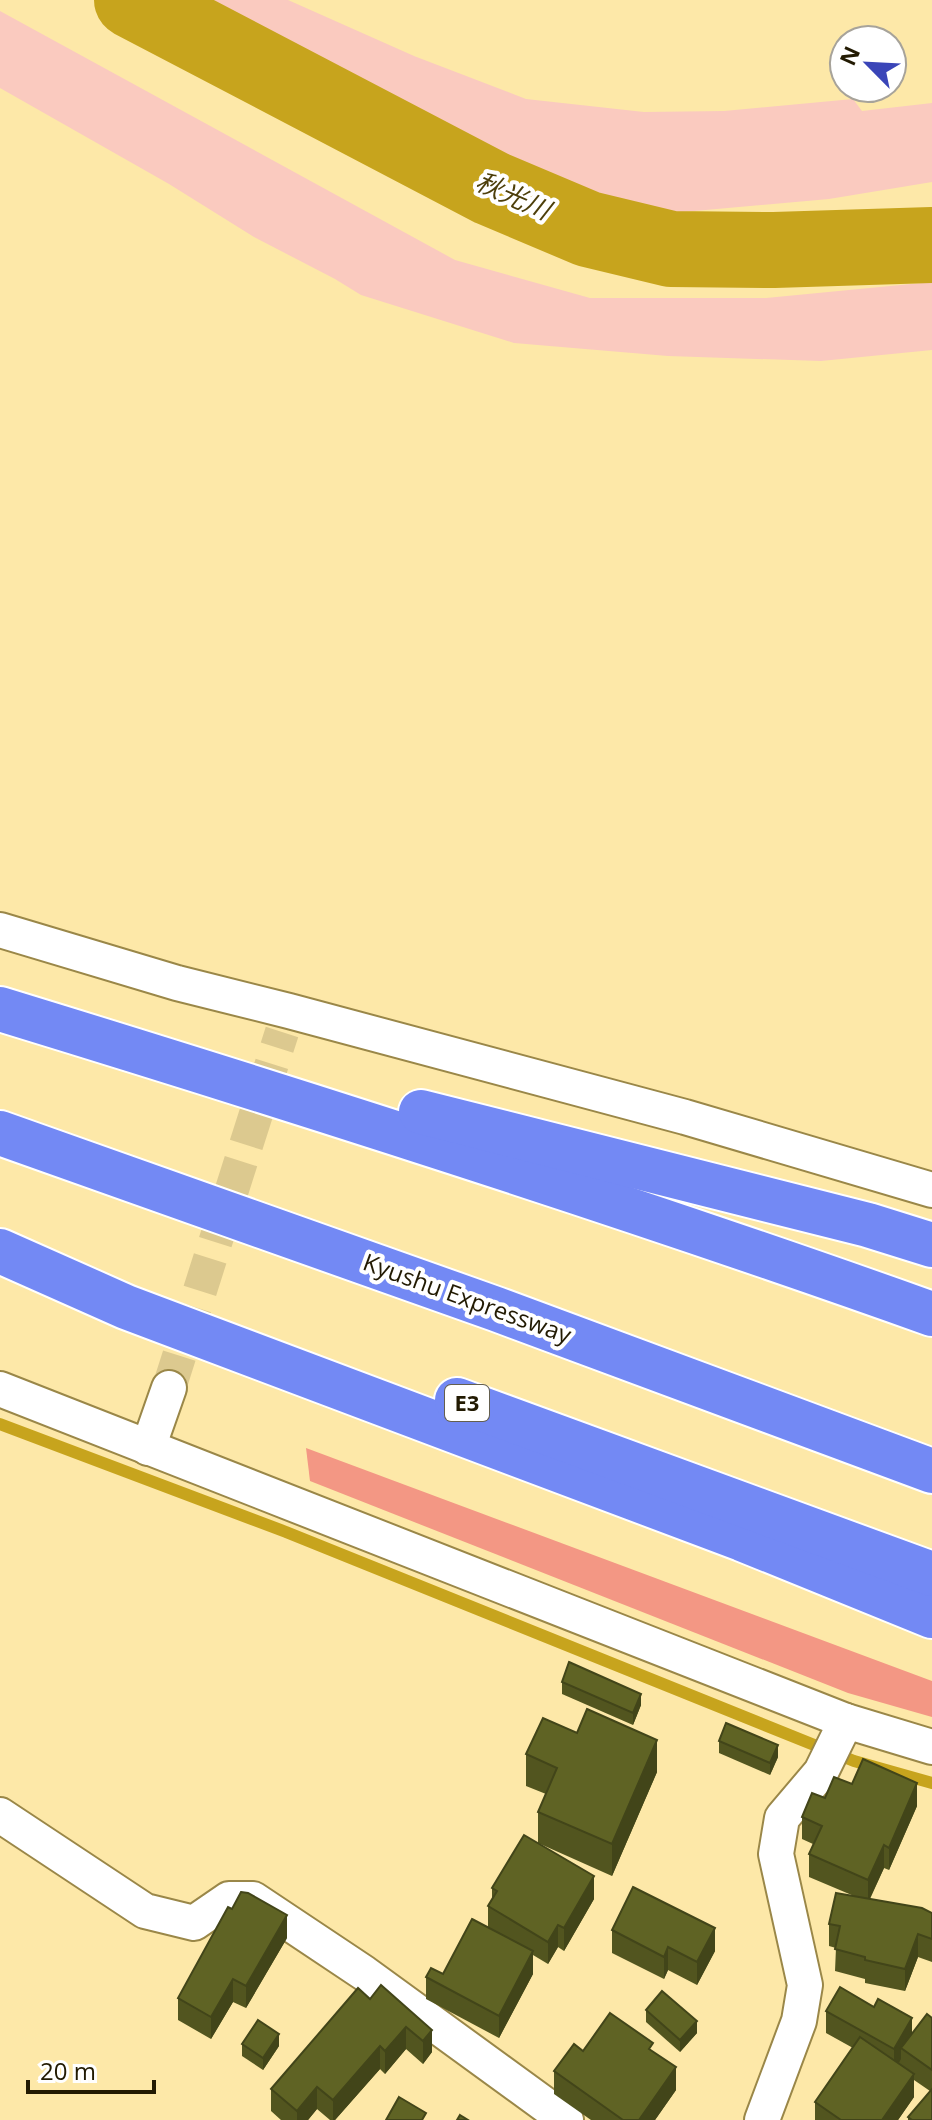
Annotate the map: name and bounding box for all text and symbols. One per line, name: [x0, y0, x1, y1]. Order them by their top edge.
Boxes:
north arrow: [828, 24, 908, 104]
text: N: [831, 41, 866, 70]
water label: 秋光川: [470, 163, 559, 229]
street label: Kyushu Expressway: [359, 1245, 577, 1351]
road number: E3: [445, 1385, 489, 1421]
scale bar: [28, 2044, 154, 2094]
text: 20 m: [40, 2054, 96, 2087]

